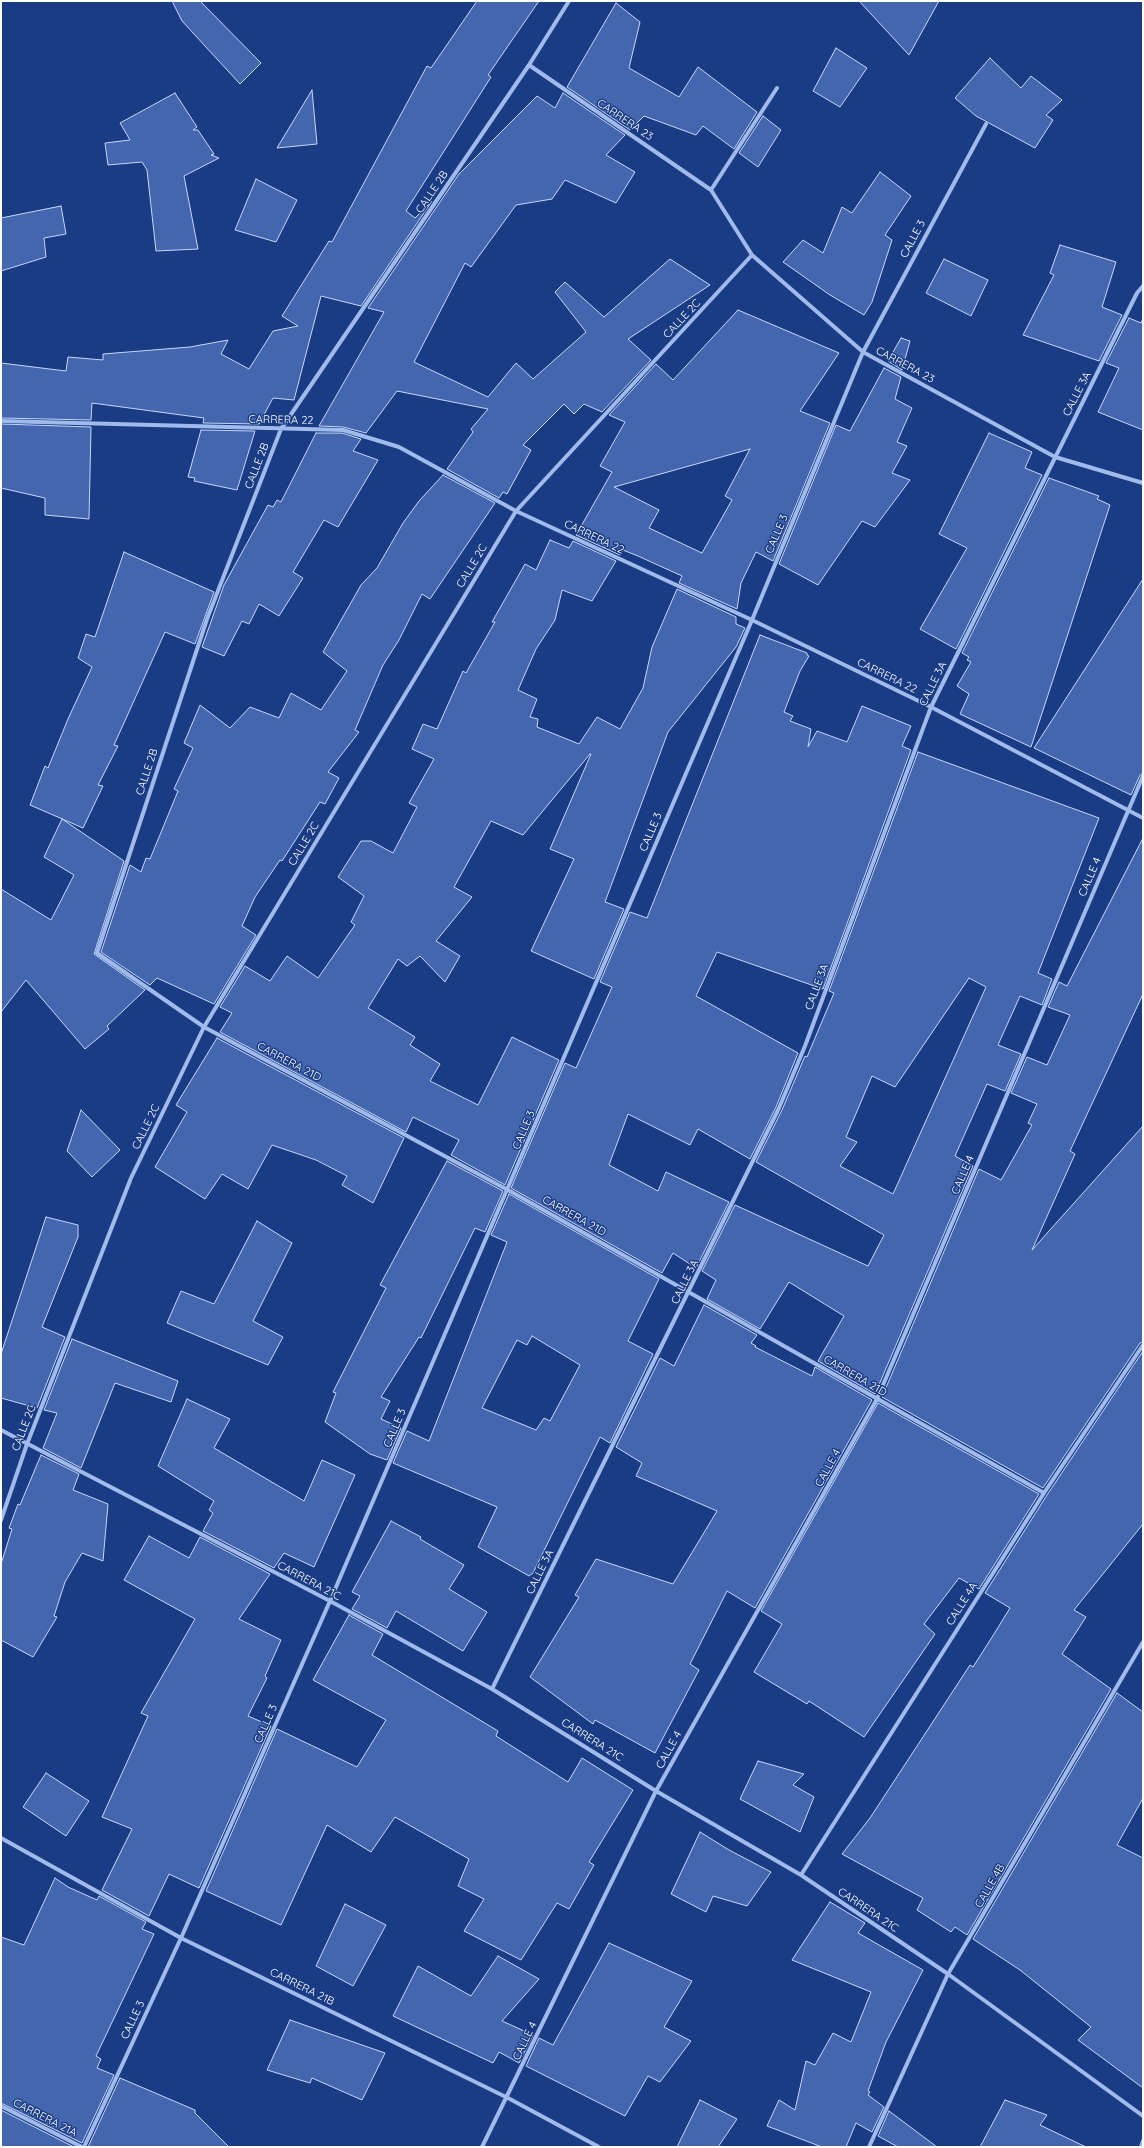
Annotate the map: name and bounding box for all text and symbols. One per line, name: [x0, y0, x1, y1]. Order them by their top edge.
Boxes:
street label: CARRERA 23: [595, 96, 655, 144]
street label: CALLE 2B: [413, 168, 451, 216]
street label: CALLE 3: [898, 218, 928, 260]
street label: CALLE 2C: [661, 297, 703, 341]
street label: CARRERA 23: [873, 344, 937, 386]
street label: CALLE 3A: [1060, 370, 1094, 418]
street label: CARRERA 22: [248, 413, 314, 427]
street label: CALLE 2B: [242, 441, 272, 491]
street label: CALLE 3: [763, 513, 791, 555]
street label: CARRERA 22: [562, 517, 626, 557]
street label: CALLE 2C: [454, 542, 490, 590]
street label: CARRERA 22: [855, 656, 919, 696]
street label: CALLE 3A: [917, 659, 949, 709]
street label: CALLE 2B: [133, 747, 161, 797]
street label: CALLE 3: [637, 811, 665, 853]
street label: CALLE 2C: [286, 820, 322, 868]
street label: CALLE 4: [1076, 856, 1104, 898]
street label: CALLE 3A: [803, 962, 831, 1012]
street label: CARRERA 21D: [255, 1040, 323, 1084]
street label: CALLE 2C: [129, 1102, 163, 1152]
street label: CALLE 3: [510, 1109, 538, 1151]
street label: CALLE 4: [949, 1154, 977, 1196]
street label: CARRERA 21D: [540, 1193, 608, 1239]
street label: CALLE 3A: [669, 1257, 701, 1307]
street label: CARRERA 21D: [821, 1353, 889, 1399]
street label: CALLE 2C: [9, 1403, 39, 1453]
street label: CALLE 3: [381, 1407, 409, 1449]
street label: CALLE 4: [812, 1447, 844, 1489]
street label: CALLE 3A: [524, 1547, 556, 1597]
street label: CARRERA 21C: [275, 1559, 343, 1603]
street label: CALLE 4A: [944, 1580, 980, 1628]
street label: CALLE 3: [252, 1703, 280, 1745]
street label: CARRERA 21C: [559, 1716, 625, 1764]
street label: CALLE 4: [653, 1729, 685, 1771]
street label: CALLE 4B: [972, 1862, 1008, 1910]
street label: CARRERA 21C: [835, 1885, 901, 1935]
street label: CARRERA 21B: [268, 1966, 336, 2008]
street label: CALLE 3: [118, 1999, 148, 2041]
street label: CALLE 4: [510, 2020, 540, 2062]
street label: CARRERA 21A: [11, 2096, 79, 2140]

